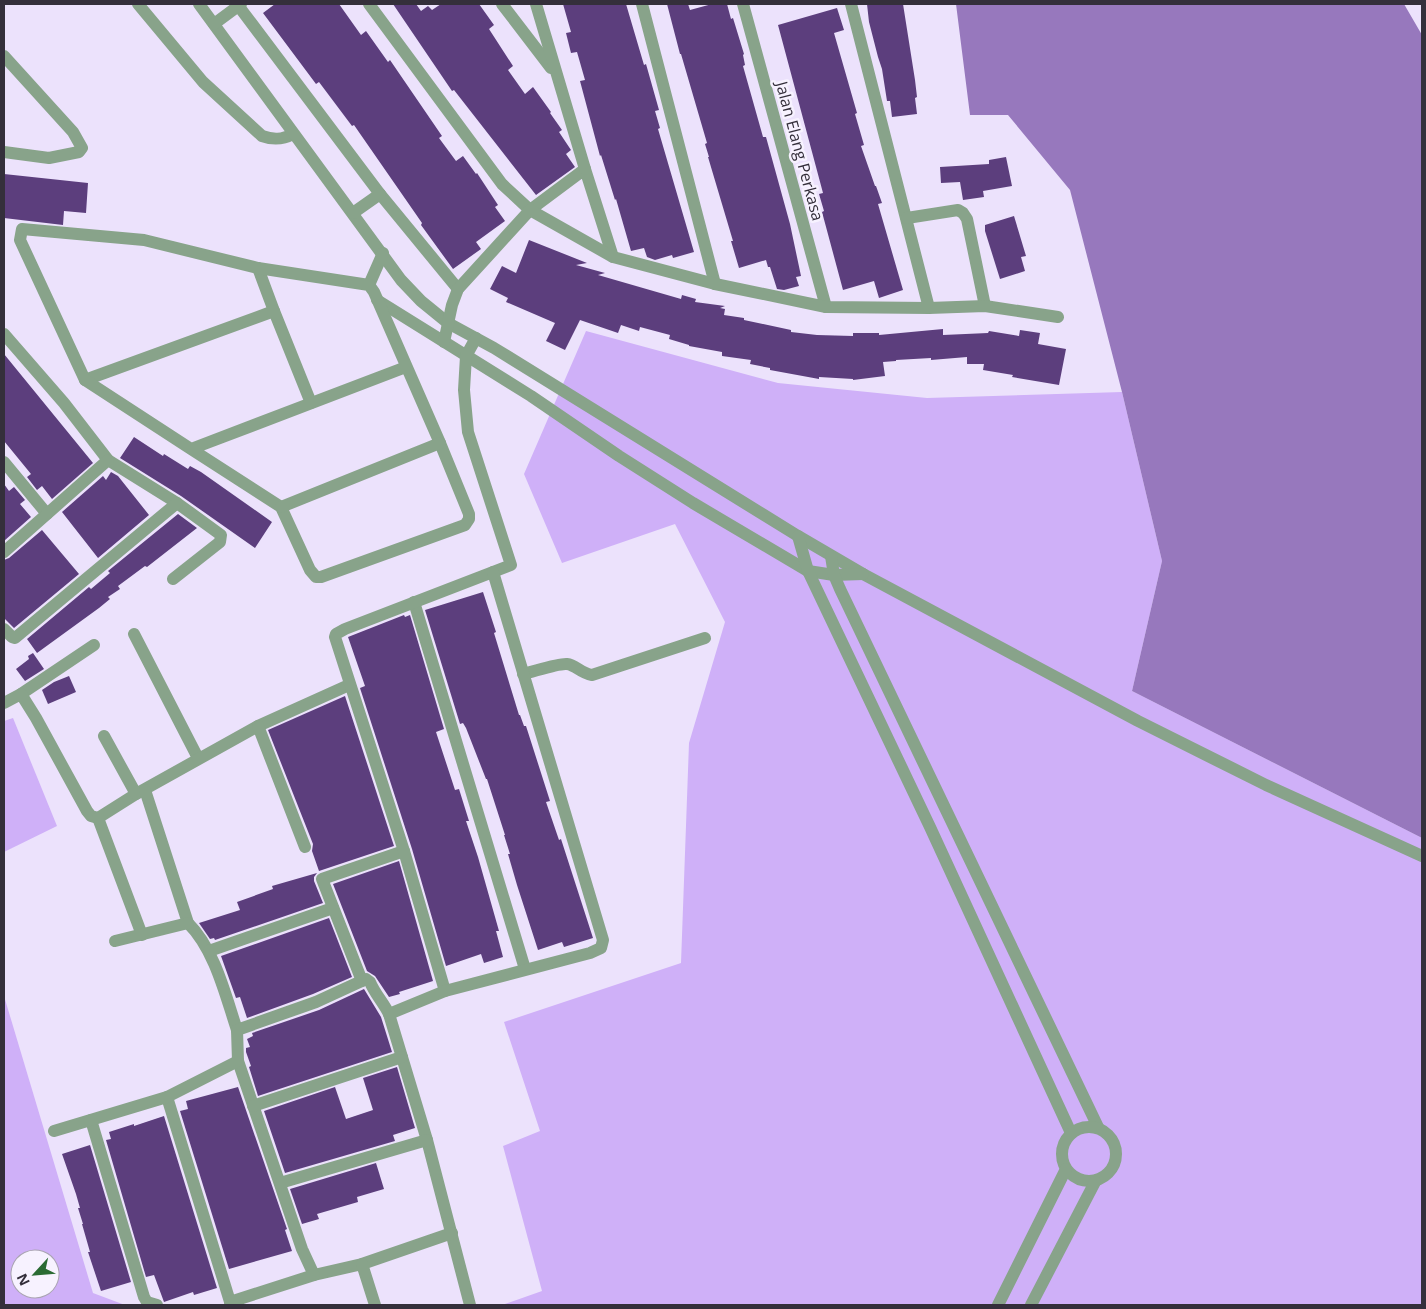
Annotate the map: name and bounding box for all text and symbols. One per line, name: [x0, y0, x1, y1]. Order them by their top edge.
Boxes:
street label: Jalan Elang Perkasa: [770, 77, 829, 223]
north arrow: [10, 1249, 60, 1299]
text: N: [12, 1271, 34, 1289]

